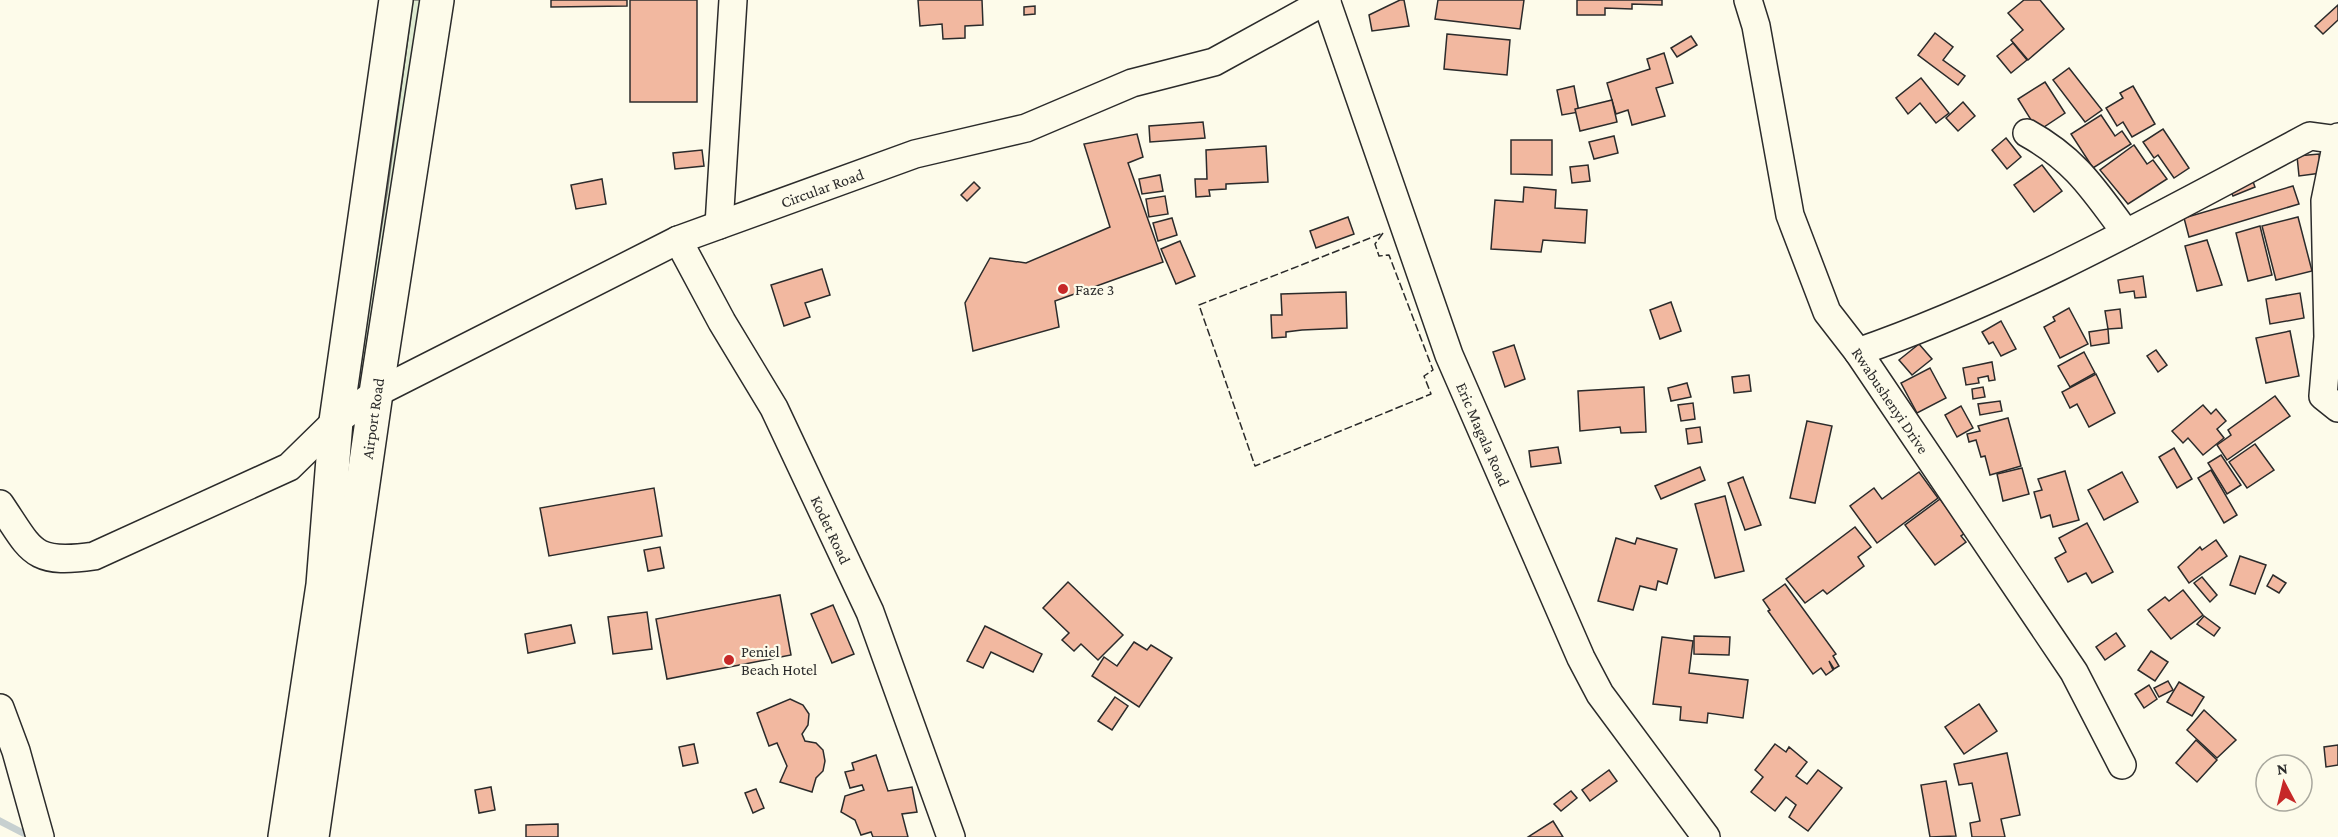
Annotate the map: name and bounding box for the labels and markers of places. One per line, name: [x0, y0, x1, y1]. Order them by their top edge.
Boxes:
place label: Faze 3: [1075, 281, 1114, 298]
marker: Faze 3: [1056, 282, 1070, 296]
place label: Peniel Beach Hotel: [741, 643, 817, 678]
marker: Peniel Beach Hotel: [722, 653, 736, 667]

